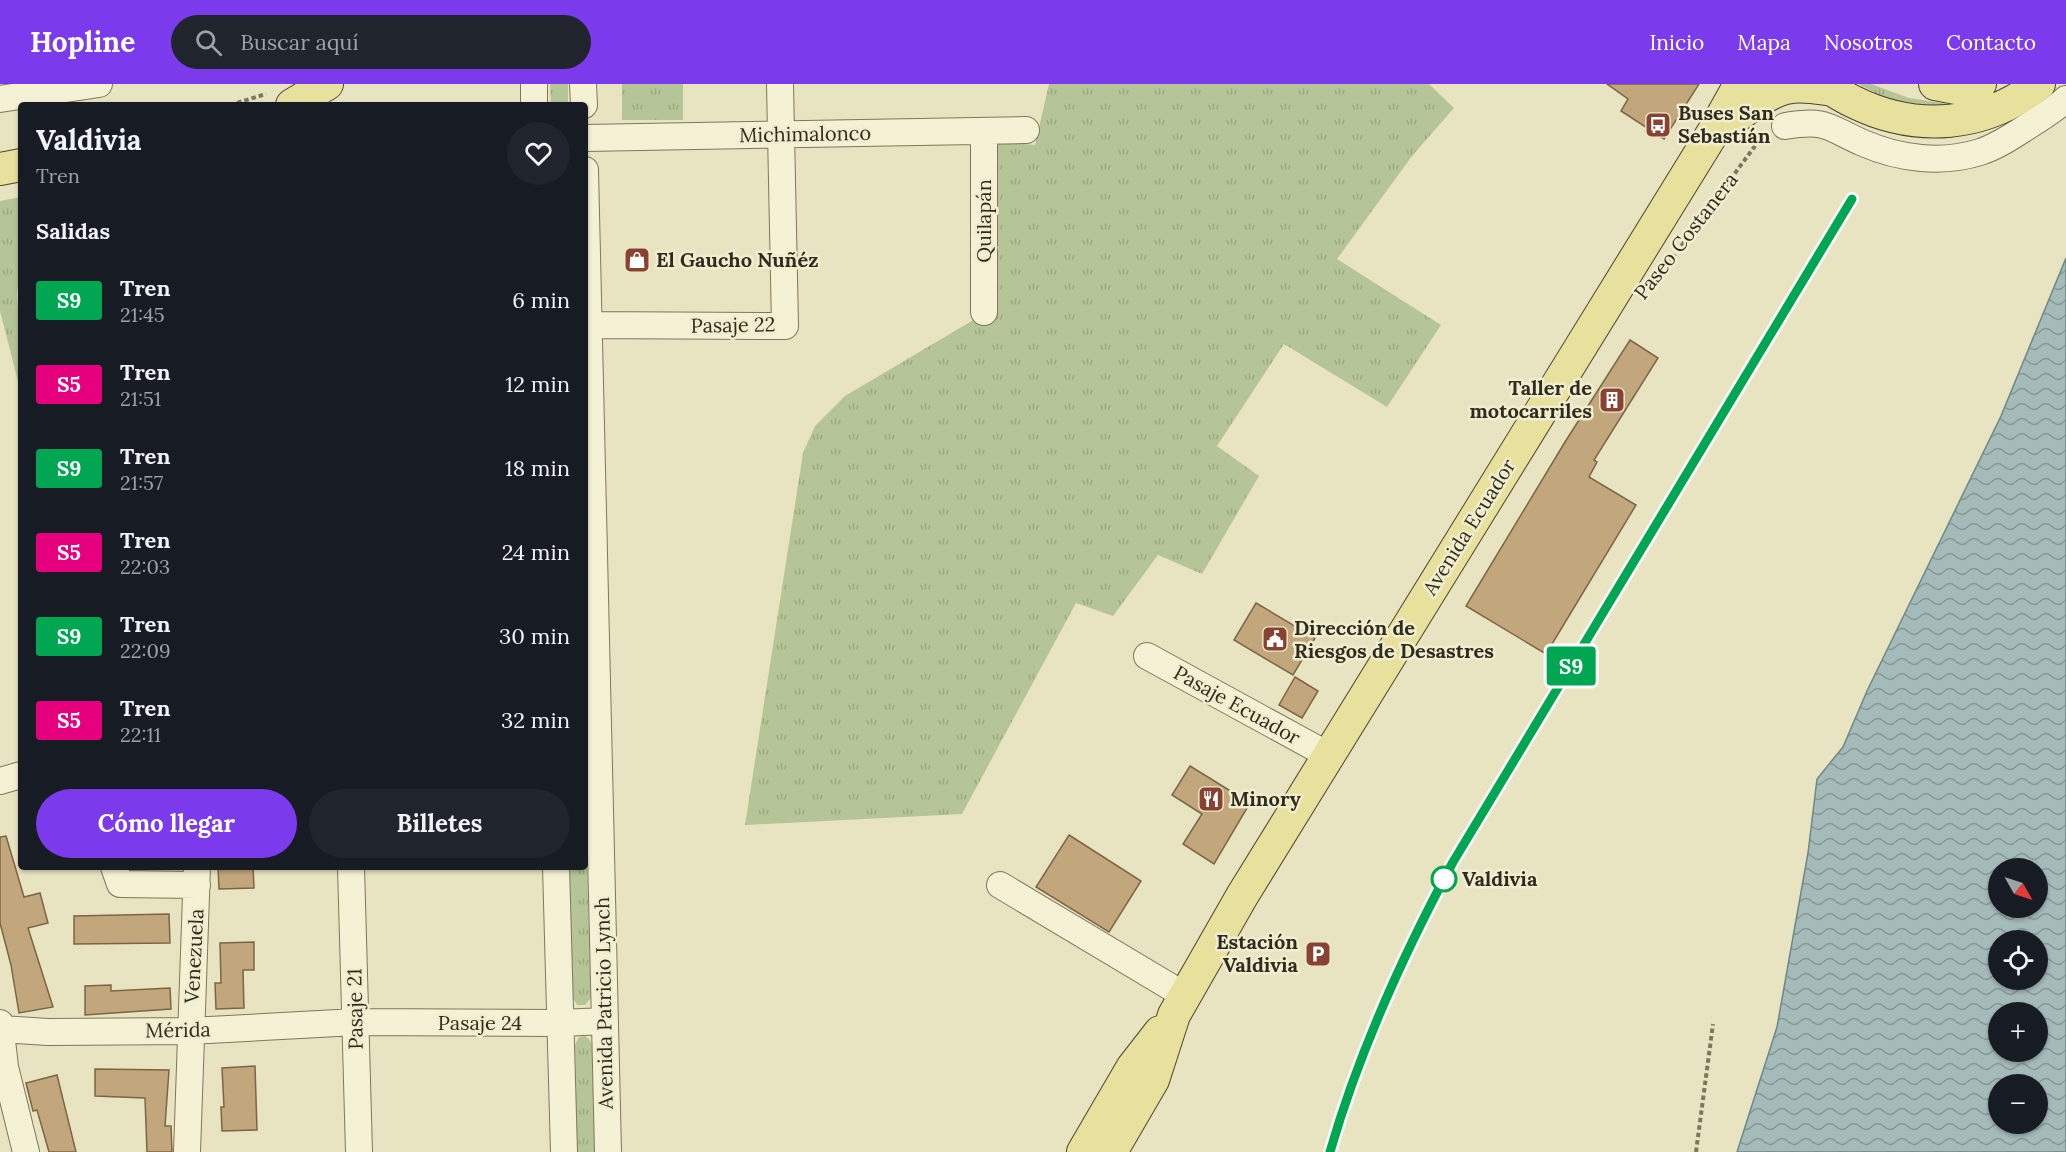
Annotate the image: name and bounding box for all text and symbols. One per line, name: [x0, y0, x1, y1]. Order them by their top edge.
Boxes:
search box: [171, 15, 591, 69]
text: Hopline: [30, 24, 135, 60]
icon: search: [192, 26, 225, 59]
text: Buscar aquí: [240, 28, 359, 56]
text: Inicio: [1649, 29, 1704, 56]
text: Mapa: [1737, 29, 1791, 56]
text: Nosotros: [1824, 29, 1913, 56]
text: Contacto: [1946, 29, 2036, 56]
place label: Buses San Sebastián: [1678, 100, 1774, 148]
bus stop icon: Buses San Sebastián: [1643, 110, 1673, 140]
street label: Michimalonco: [739, 120, 871, 147]
text: Valdivia: [36, 122, 142, 158]
button: heart: [507, 122, 570, 185]
text: Tren: [36, 163, 80, 188]
street label: Paseo Costanera: [1628, 167, 1743, 304]
street label: Quilapán: [971, 179, 996, 263]
text: Salidas: [36, 217, 110, 245]
shop icon: El Gaucho Nuñéz: [622, 245, 652, 275]
place label: El Gaucho Nuñéz: [656, 247, 818, 272]
text: Tren: [120, 274, 170, 302]
text: 6 min: [512, 286, 570, 314]
text: S9: [57, 287, 81, 314]
text: 21:45: [120, 302, 165, 327]
street label: Pasaje 22: [690, 311, 776, 338]
text: Tren: [120, 358, 170, 386]
text: 12 min: [505, 370, 570, 398]
text: S5: [57, 371, 81, 398]
place label: Taller de motocarriles: [1469, 375, 1592, 423]
building icon: Taller de motocarriles: [1597, 385, 1627, 415]
text: 21:51: [120, 386, 161, 411]
text: Tren: [120, 442, 170, 470]
text: 18 min: [505, 454, 570, 482]
street label: Avenida Ecuador: [1416, 454, 1521, 600]
text: S9: [57, 455, 81, 482]
text: 21:57: [120, 470, 163, 495]
text: Tren: [120, 526, 170, 554]
text: 24 min: [502, 538, 570, 566]
text: S5: [57, 539, 81, 566]
text: 22:03: [120, 554, 170, 579]
text: Tren: [120, 610, 170, 638]
place label: Dirección de Riesgos de Desastres: [1294, 615, 1494, 663]
text: 30 min: [499, 622, 570, 650]
text: S9: [57, 623, 81, 650]
public building icon: Dirección de Riesgos de Desastres: [1260, 624, 1290, 654]
text: 22:09: [120, 638, 170, 663]
line badge: S9: [1544, 646, 1598, 686]
text: S9: [1559, 653, 1583, 680]
street label: Pasaje Ecuador: [1170, 659, 1305, 750]
text: Tren: [120, 694, 170, 722]
text: 32 min: [501, 706, 570, 734]
text: S5: [57, 707, 81, 734]
text: 22:11: [120, 722, 161, 747]
restaurant icon: Minory: [1196, 784, 1226, 814]
place label: Minory: [1230, 786, 1301, 811]
button: Cómo llegar: [36, 789, 297, 858]
button: Billetes: [309, 789, 570, 858]
north arrow: [1988, 858, 2048, 918]
map controls: [1988, 858, 2048, 1134]
marker: Valdivia: [1431, 866, 1457, 892]
place label: Valdivia: [1462, 866, 1538, 891]
street label: Avenida Patricio Lynch: [589, 897, 618, 1110]
street label: Venezuela: [178, 908, 208, 1005]
place label: Estación Valdivia: [1216, 929, 1299, 977]
button: locate: [1988, 930, 2048, 990]
parking icon: Estación Valdivia: [1303, 939, 1333, 969]
street label: Pasaje 21: [341, 968, 368, 1050]
button: +: [1988, 1002, 2048, 1062]
street label: Pasaje 24: [438, 1010, 522, 1035]
street label: Mérida: [145, 1016, 211, 1043]
button: −: [1988, 1074, 2048, 1134]

